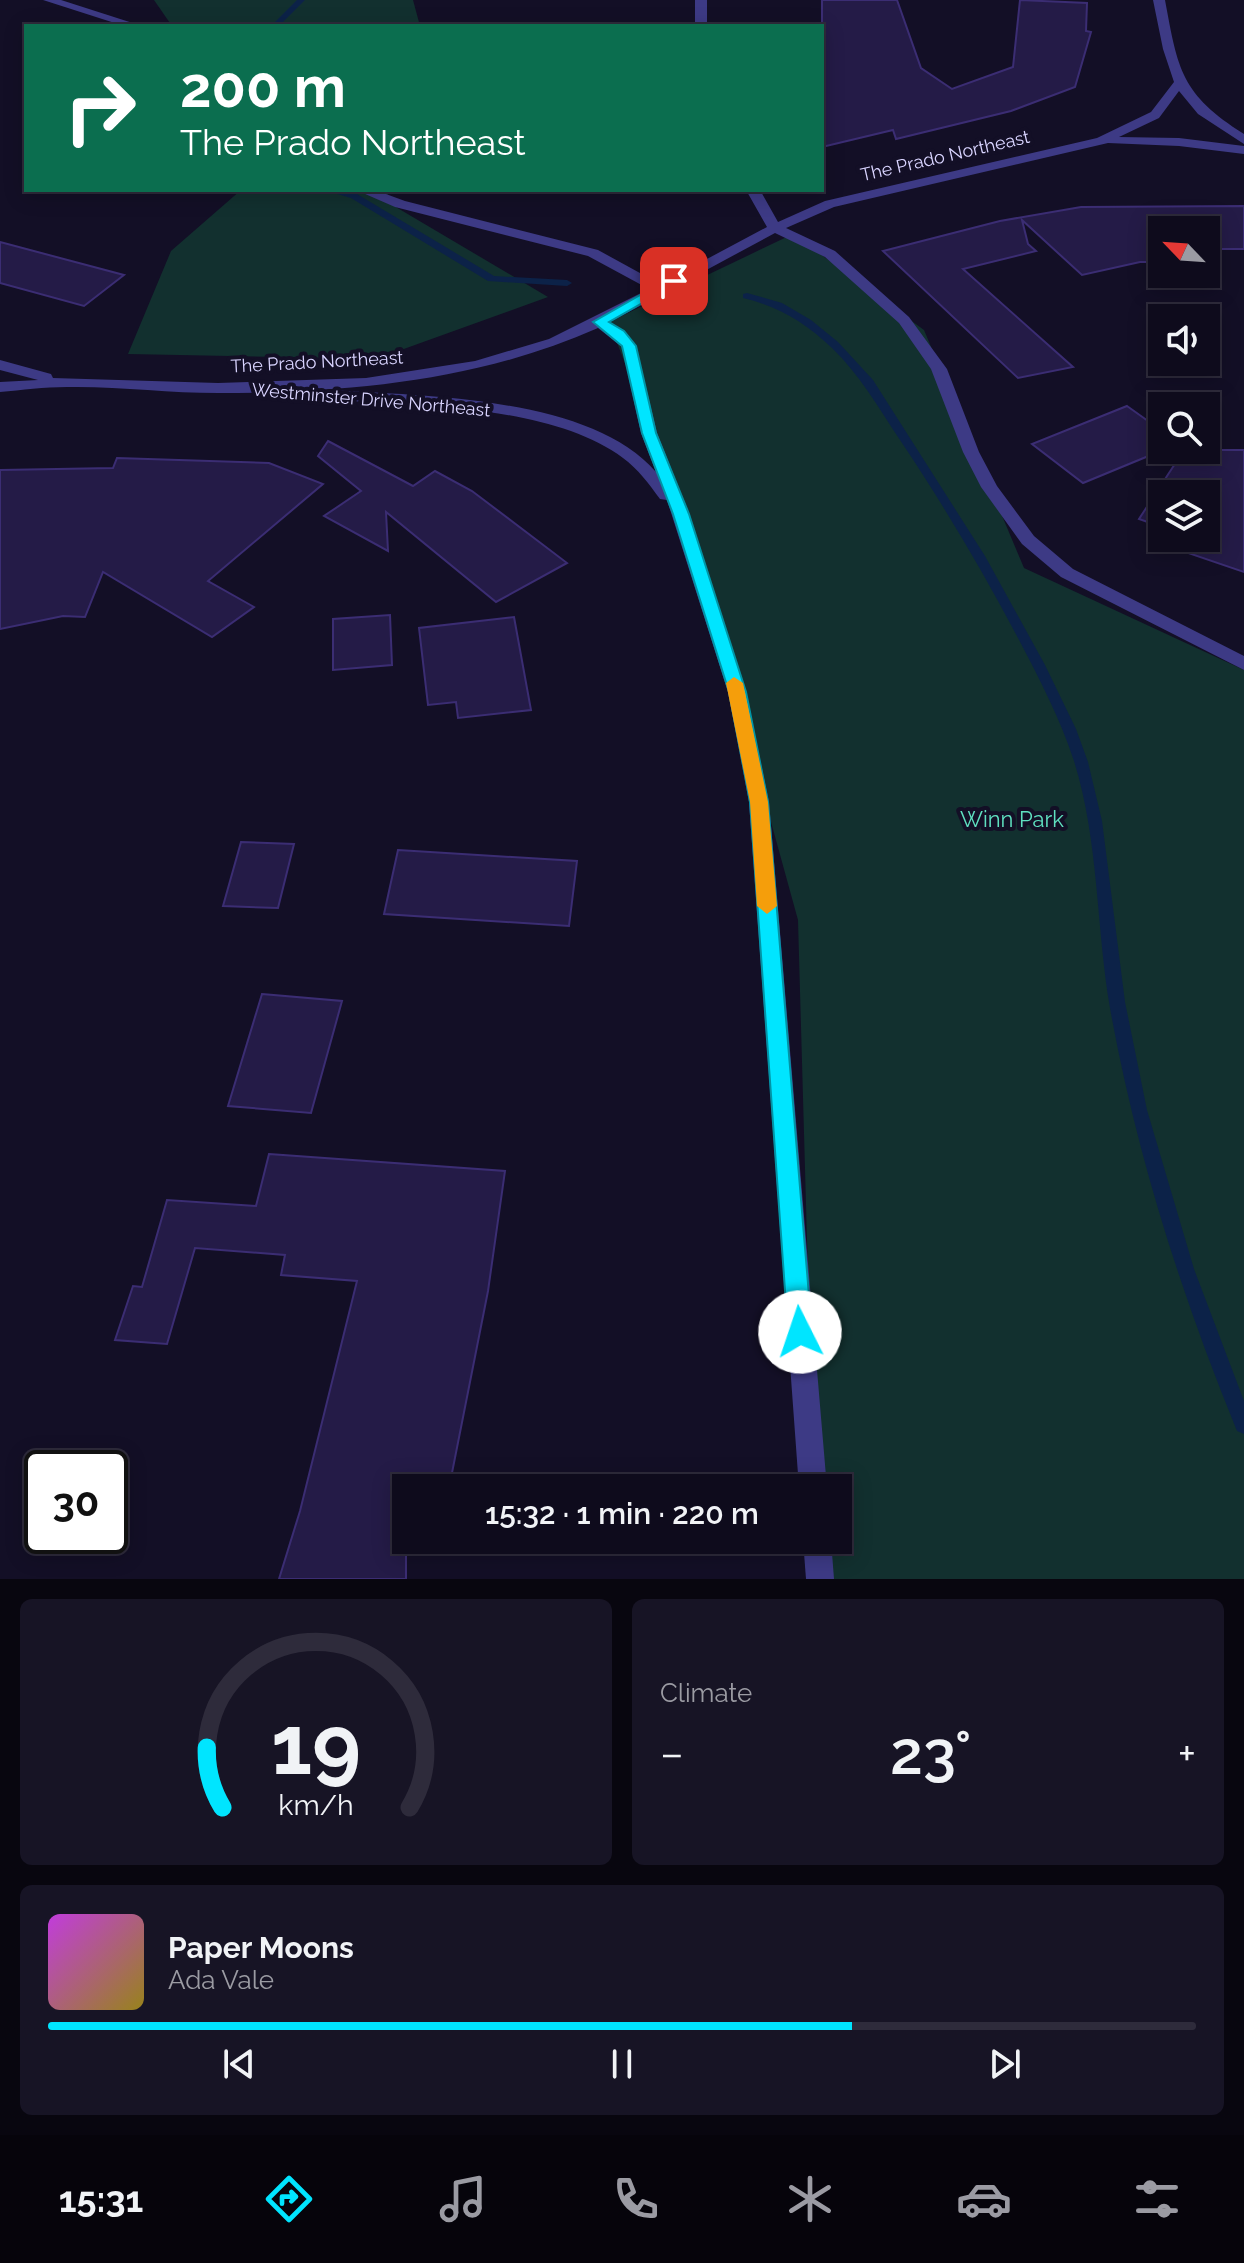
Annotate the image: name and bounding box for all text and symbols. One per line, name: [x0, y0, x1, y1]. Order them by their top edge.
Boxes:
text: 200 m: [180, 54, 346, 120]
icon: right: [48, 56, 152, 160]
text: The Prado Northeast: [180, 121, 526, 163]
street label: The Prado Northeast: [858, 126, 1031, 185]
north arrow: [1148, 216, 1220, 288]
map controls: [1148, 216, 1220, 552]
pin: [640, 247, 708, 315]
icon: arrive: [652, 259, 696, 303]
button: sound: [1148, 304, 1220, 376]
street label: The Prado Northeast: [230, 346, 404, 377]
street label: Westminster Drive Northeast: [251, 379, 491, 420]
button: search: [1148, 392, 1220, 464]
button: layers: [1148, 480, 1220, 552]
park label: Winn Park: [960, 806, 1064, 832]
position arrow: [758, 1290, 842, 1374]
speed limit sign: 30: [24, 1450, 128, 1554]
text: 15:32 · 1 min · 220 m: [485, 1496, 759, 1531]
text: Climate: [660, 1678, 752, 1708]
text: 19: [271, 1696, 361, 1793]
text: 23°: [890, 1718, 971, 1788]
text: −: [660, 1728, 684, 1779]
text: +: [1178, 1728, 1196, 1779]
text: km/h: [278, 1788, 354, 1822]
text: Paper Moons: [168, 1930, 354, 1965]
text: Ada Vale: [168, 1965, 274, 1995]
icon: previous: [217, 2042, 261, 2086]
icon: pause: [600, 2042, 644, 2086]
icon: next: [983, 2042, 1027, 2086]
icon: directions: [261, 2171, 317, 2227]
icon: music: [435, 2171, 491, 2227]
icon: phone: [608, 2171, 664, 2227]
icon: climate: [782, 2171, 838, 2227]
icon: car: [956, 2171, 1012, 2227]
icon: filters: [1129, 2171, 1185, 2227]
text: 15:31: [59, 2178, 143, 2220]

